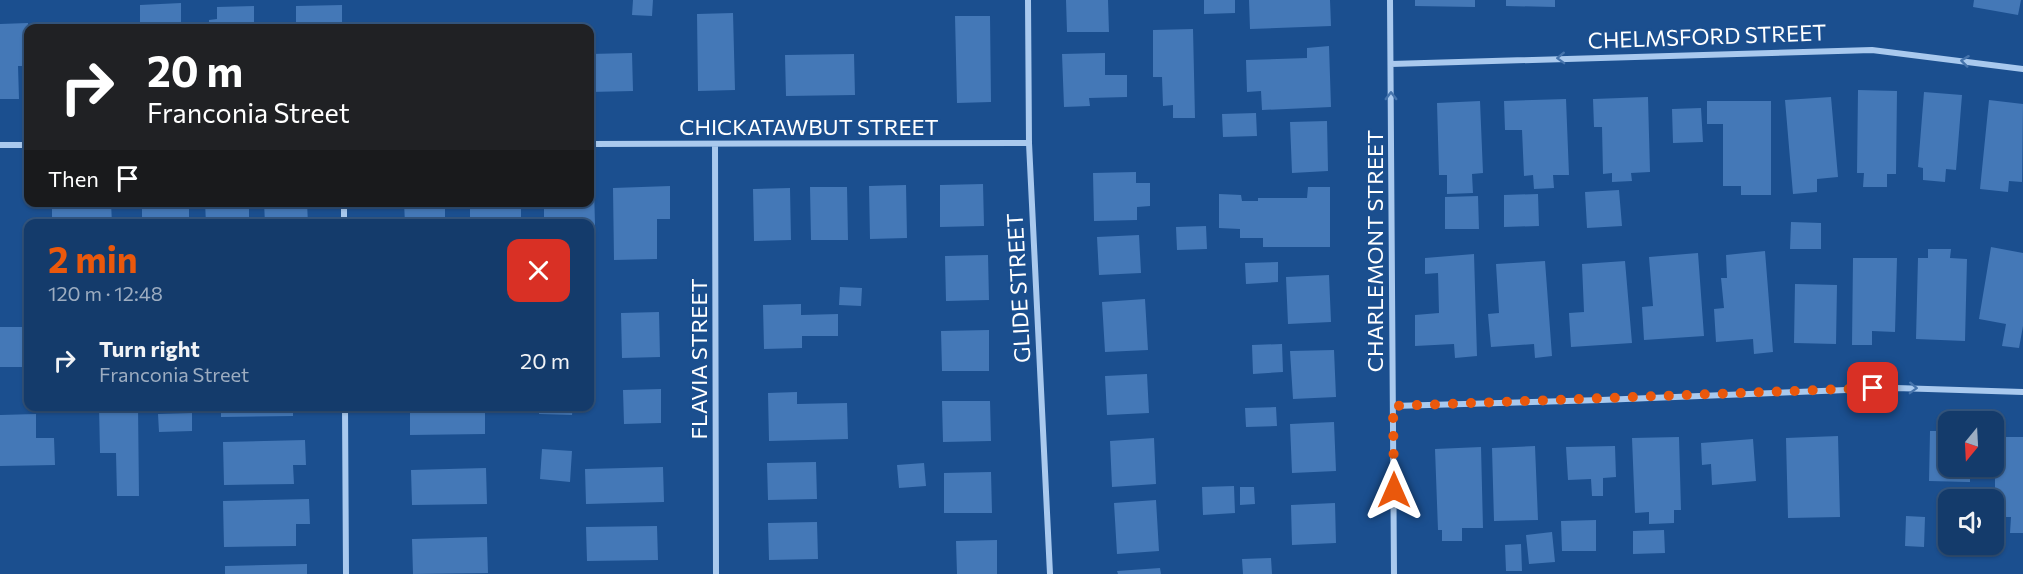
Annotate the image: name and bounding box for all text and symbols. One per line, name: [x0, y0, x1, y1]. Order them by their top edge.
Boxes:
street label: CHELMSFORD STREET: [1587, 18, 1827, 54]
text: 20 m: [147, 44, 243, 96]
icon: right: [48, 48, 126, 126]
one-way arrow: [1556, 52, 1565, 65]
one-way arrow: [1960, 56, 1970, 68]
one-way arrow: [1385, 91, 1397, 100]
text: Franconia Street: [147, 96, 350, 129]
street label: CHICKATAWBUT STREET: [679, 113, 939, 140]
street label: CHARLEMONT STREET: [1361, 130, 1388, 372]
icon: arrive: [111, 162, 144, 195]
text: Then: [48, 165, 99, 192]
street label: GLIDE STREET: [1001, 212, 1035, 364]
text: 2 min: [48, 236, 138, 280]
button: close: [507, 239, 570, 302]
street label: FLAVIA STREET: [685, 278, 712, 440]
text: 120 m · 12:48: [48, 281, 163, 305]
text: Turn right: [99, 335, 200, 362]
icon: right: [48, 344, 81, 377]
text: 20 m: [520, 347, 570, 374]
text: Franconia Street: [99, 362, 249, 386]
pin: [1847, 362, 1898, 413]
icon: arrive: [1856, 371, 1889, 404]
one-way arrow: [1909, 382, 1918, 394]
north arrow: [1938, 411, 2004, 477]
map controls: [1938, 411, 2004, 555]
position arrow: [1362, 458, 1426, 522]
button: sound: [1938, 489, 2004, 555]

